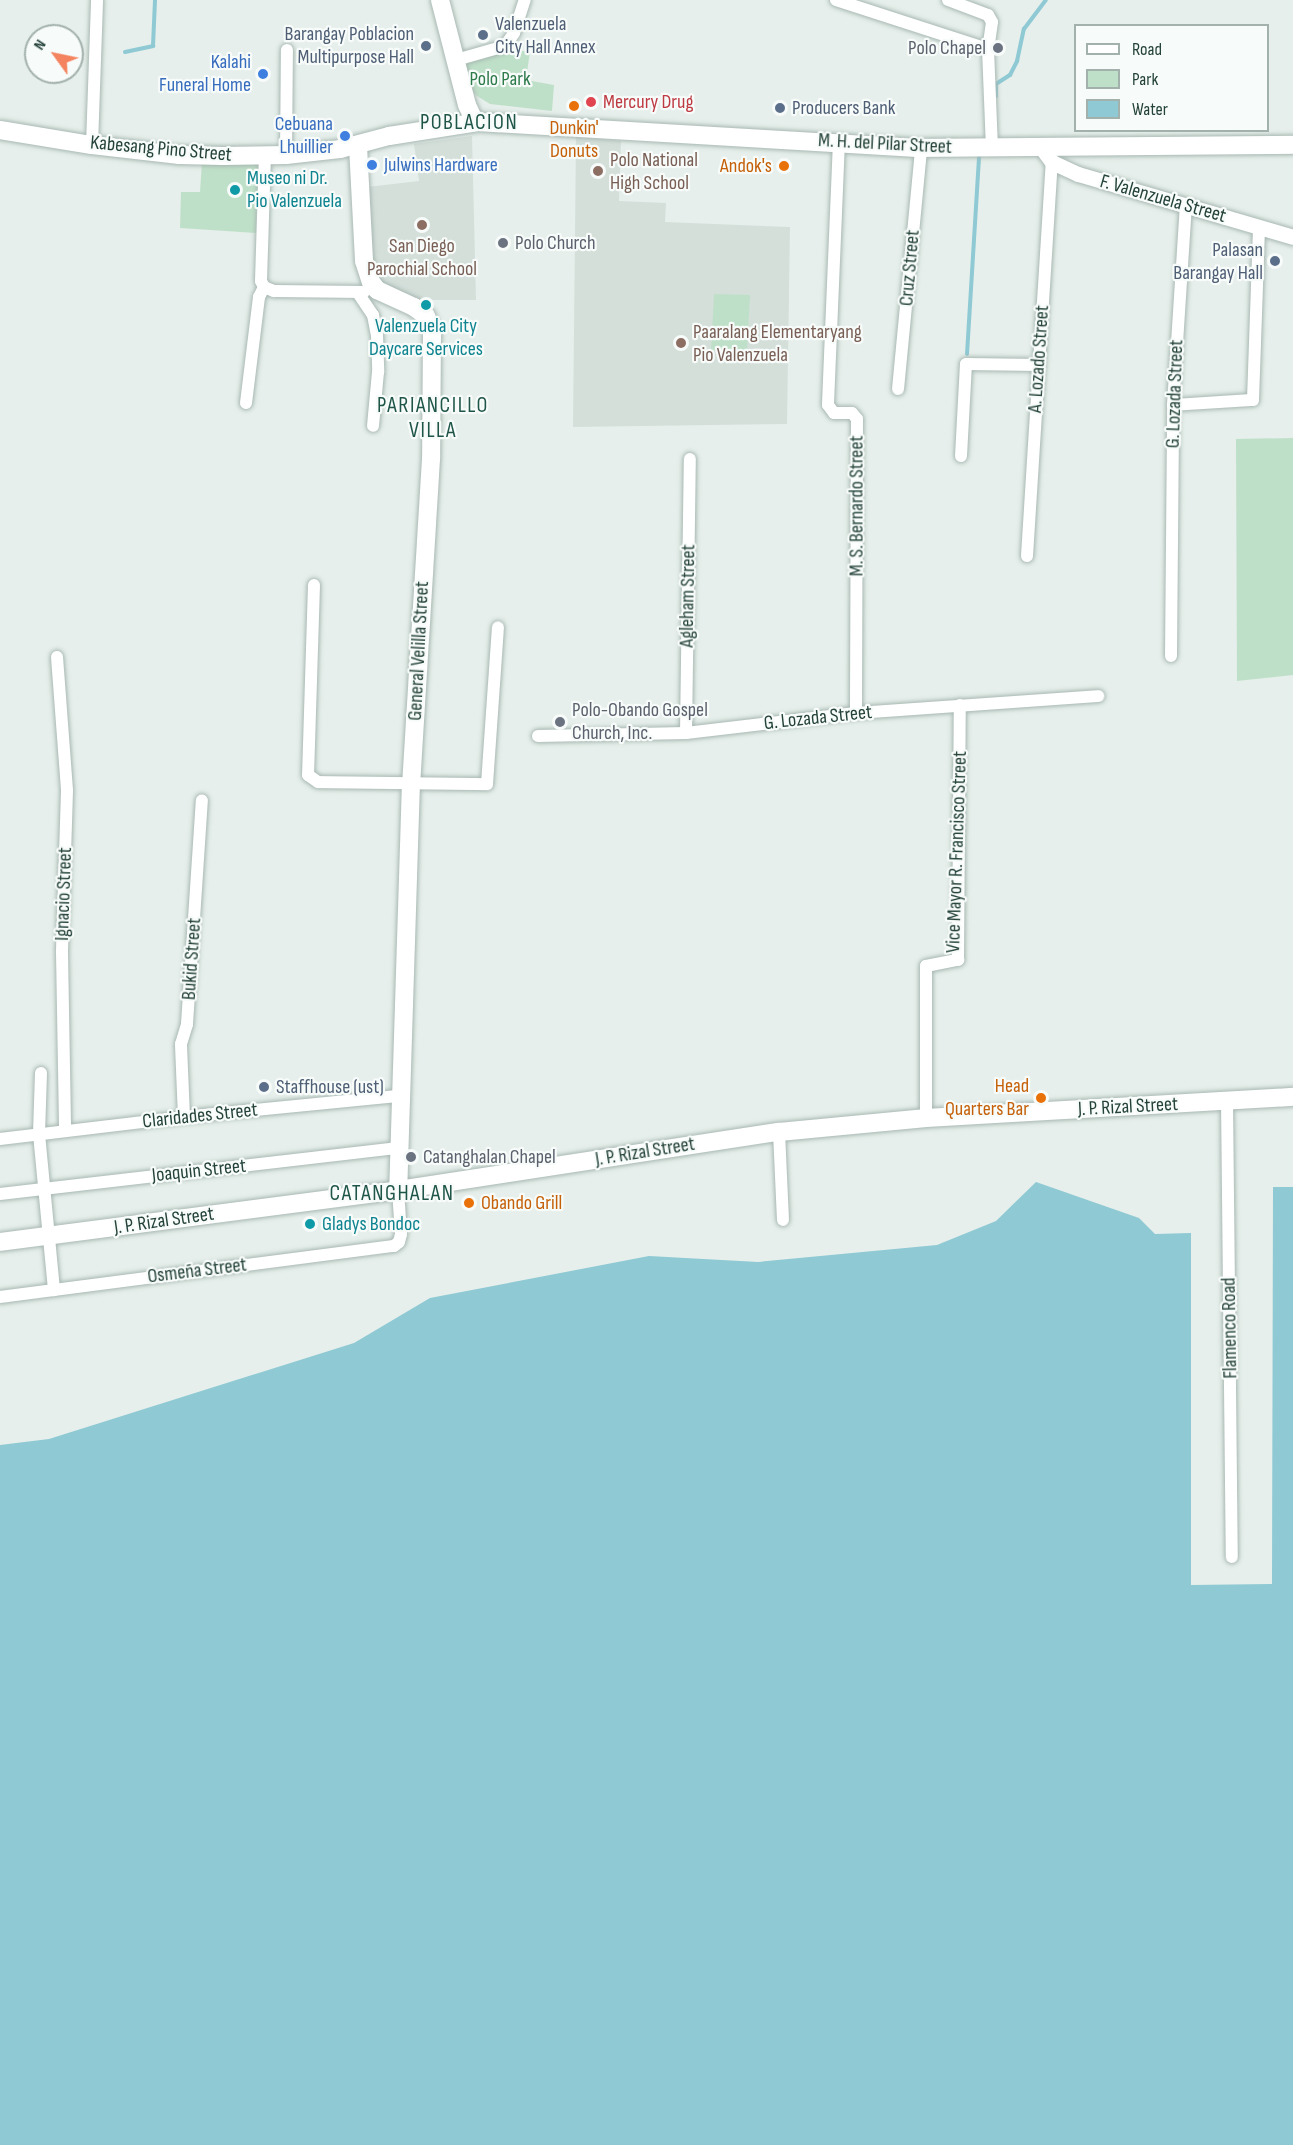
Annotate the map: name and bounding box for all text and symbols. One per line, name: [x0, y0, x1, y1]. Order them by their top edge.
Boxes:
place label: Valenzuela City Hall Annex: [495, 12, 595, 59]
place label: Barangay Poblacion Multipurpose Hall: [284, 22, 414, 69]
north arrow: [24, 24, 84, 84]
legend: [1074, 24, 1269, 132]
marker: Valenzuela City Hall Annex: [476, 28, 490, 42]
text: N: [30, 36, 50, 54]
place label: Polo Chapel: [908, 36, 986, 60]
marker: Barangay Poblacion Multipurpose Hall: [419, 39, 433, 53]
text: Road: [1132, 39, 1162, 60]
marker: Polo Chapel: [991, 41, 1005, 55]
place label: Kalahi Funeral Home: [159, 51, 251, 98]
marker: Kalahi Funeral Home: [256, 67, 270, 81]
park label: Polo Park: [469, 67, 531, 91]
text: Park: [1132, 69, 1158, 90]
place label: Mercury Drug: [603, 90, 693, 114]
marker: Mercury Drug: [584, 95, 598, 109]
place label: Producers Bank: [792, 96, 895, 120]
marker: Dunkin' Donuts: [567, 99, 581, 113]
text: Water: [1132, 99, 1168, 120]
marker: Producers Bank: [773, 101, 787, 115]
district label: POBLACION: [420, 110, 518, 136]
place label: Cebuana Lhuillier: [275, 112, 333, 159]
place label: Dunkin' Donuts: [549, 116, 599, 163]
marker: Cebuana Lhuillier: [338, 129, 352, 143]
street label: M. H. del Pilar Street: [817, 129, 953, 159]
street label: Kabesang Pino Street: [89, 131, 233, 167]
place label: Polo National High School: [610, 148, 698, 195]
place label: Julwins Hardware: [384, 153, 498, 177]
place label: Andok's: [720, 154, 772, 178]
marker: Julwins Hardware: [365, 158, 379, 172]
marker: Andok's: [777, 159, 791, 173]
marker: Polo National High School: [591, 164, 605, 178]
place label: Museo ni Dr. Pio Valenzuela: [247, 166, 342, 213]
street label: F. Valenzuela Street: [1097, 170, 1229, 228]
marker: Museo ni Dr. Pio Valenzuela: [228, 183, 242, 197]
marker: San Diego Parochial School: [415, 218, 429, 232]
street label: Cruz Street: [895, 229, 925, 307]
place label: Polo Church: [515, 231, 596, 255]
place label: San Diego Parochial School: [367, 234, 477, 281]
marker: Polo Church: [496, 236, 510, 250]
place label: Palasan Barangay Hall: [1173, 238, 1263, 285]
marker: Palasan Barangay Hall: [1268, 254, 1282, 268]
marker: Valenzuela City Daycare Services: [419, 298, 433, 312]
street label: A. Lozado Street: [1023, 304, 1055, 414]
place label: Valenzuela City Daycare Services: [369, 314, 483, 361]
place label: Paaralang Elementaryang Pio Valenzuela: [693, 320, 862, 367]
marker: Paaralang Elementaryang Pio Valenzuela: [674, 336, 688, 350]
street label: G. Lozada Street: [1161, 339, 1189, 449]
district label: PARIANCILLO VILLA: [377, 392, 489, 444]
street label: M. S. Bernardo Street: [845, 436, 869, 576]
street label: Agleham Street: [675, 544, 701, 648]
street label: General Velilla Street: [403, 581, 435, 721]
place label: Polo-Obando Gospel Church, Inc.: [572, 698, 708, 745]
street label: G. Lozada Street: [763, 700, 873, 736]
marker: Polo-Obando Gospel Church, Inc.: [553, 715, 567, 729]
street label: Vice Mayor R. Francisco Street: [941, 751, 973, 953]
street label: Ignacio Street: [50, 847, 78, 941]
street label: Bukid Street: [177, 917, 207, 1001]
place label: Head Quarters Bar: [945, 1074, 1029, 1121]
place label: Staffhouse (ust): [276, 1075, 384, 1099]
marker: Staffhouse (ust): [257, 1080, 271, 1094]
marker: Head Quarters Bar: [1034, 1091, 1048, 1105]
street label: J. P. Rizal Street: [1077, 1092, 1179, 1122]
street label: Claridades Street: [141, 1098, 259, 1134]
street label: J. P. Rizal Street: [594, 1132, 696, 1172]
place label: Catanghalan Chapel: [423, 1145, 556, 1169]
marker: Catanghalan Chapel: [404, 1150, 418, 1164]
street label: Joaquin Street: [151, 1154, 247, 1188]
district label: CATANGHALAN: [330, 1181, 454, 1207]
place label: Obando Grill: [481, 1191, 562, 1215]
marker: Obando Grill: [462, 1196, 476, 1210]
street label: J. P. Rizal Street: [113, 1202, 215, 1240]
place label: Gladys Bondoc: [322, 1212, 420, 1236]
marker: Gladys Bondoc: [303, 1217, 317, 1231]
street label: Osmeña Street: [146, 1253, 248, 1289]
street label: Flamenco Road: [1217, 1277, 1243, 1379]

